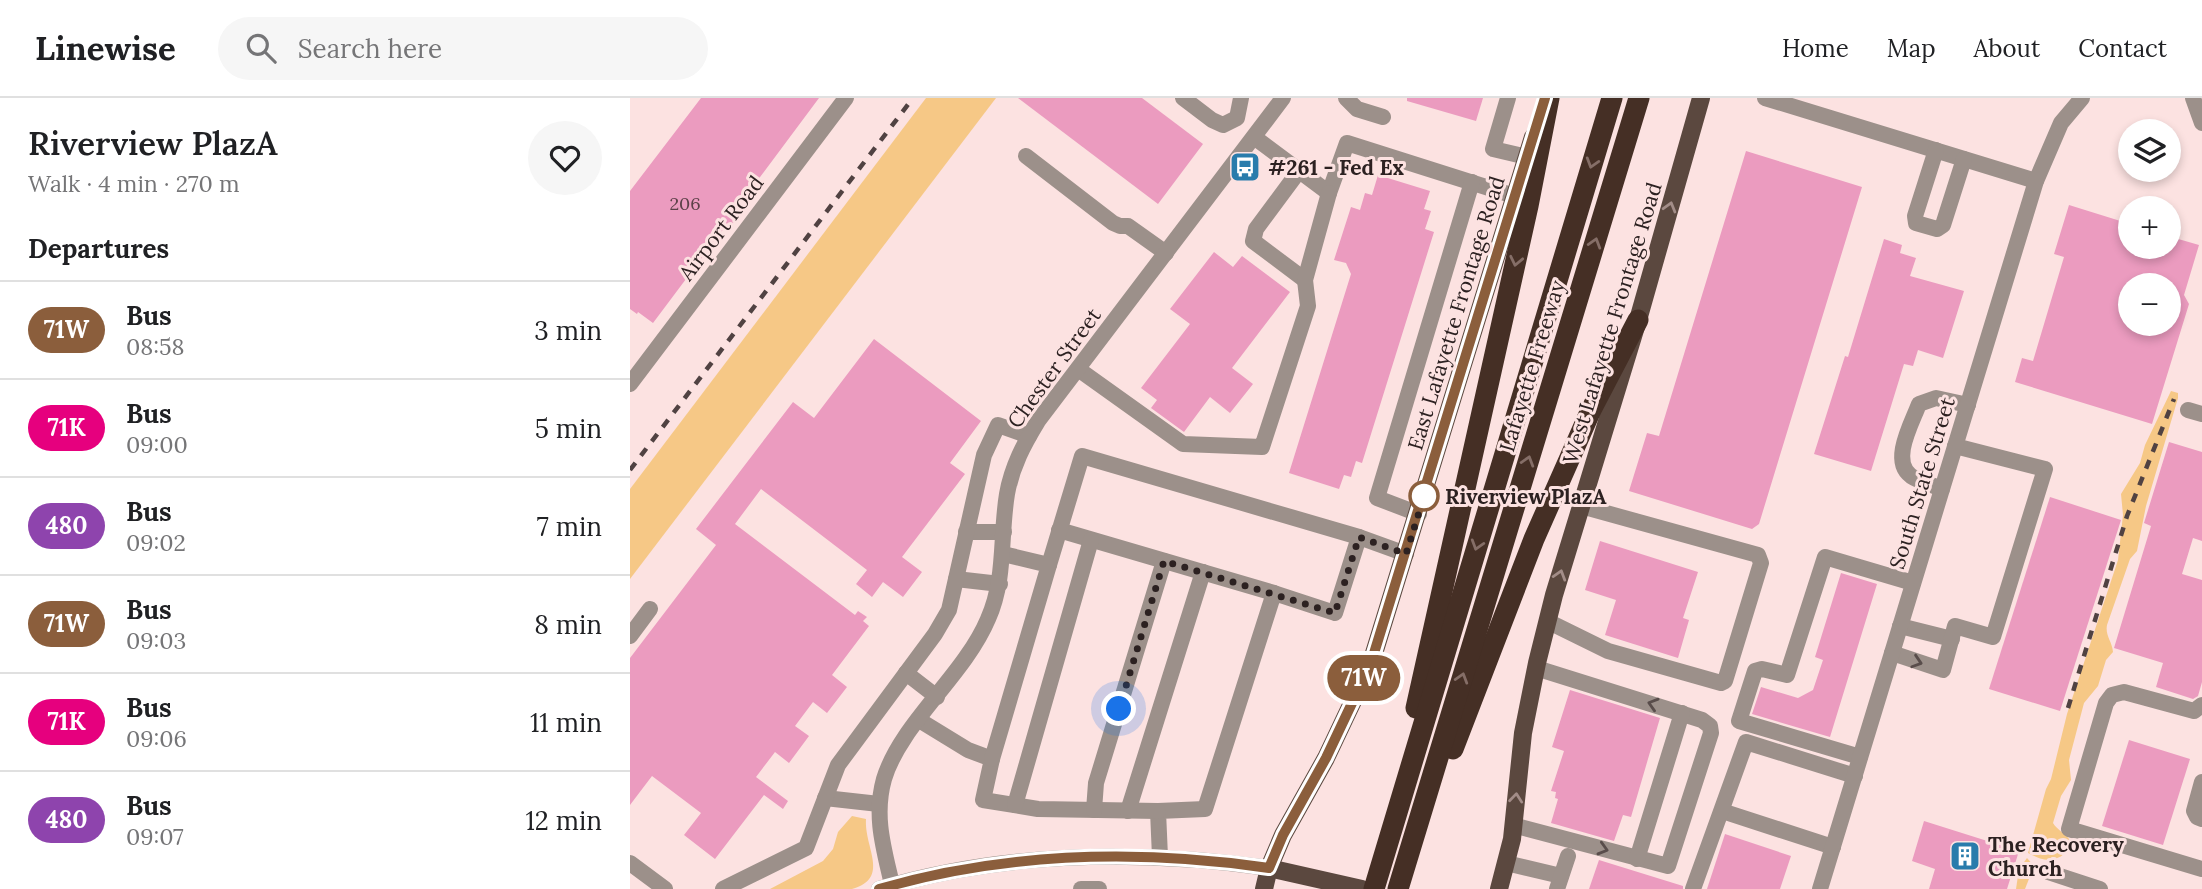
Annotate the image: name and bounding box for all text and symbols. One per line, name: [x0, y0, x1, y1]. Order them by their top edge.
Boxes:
search box: [218, 17, 708, 80]
text: Linewise: [35, 27, 176, 69]
icon: search: [242, 29, 280, 67]
text: Search here: [298, 32, 442, 65]
text: Home: [1782, 33, 1849, 64]
text: Map: [1887, 33, 1936, 64]
text: About: [1974, 33, 2040, 64]
text: Contact: [2078, 33, 2167, 64]
map controls: [2118, 119, 2181, 336]
button: layers: [2118, 119, 2181, 182]
button: heart: [528, 121, 602, 195]
text: Riverview PlazA: [28, 122, 278, 164]
bus stop icon: #261 - Fed Ex: [1228, 150, 1262, 184]
place label: #261 - Fed Ex: [1268, 154, 1405, 181]
one-way arrow: [1586, 157, 1601, 169]
text: Walk · 4 min · 270 m: [28, 169, 240, 198]
street label: Airport Road: [672, 170, 769, 287]
street label: East Lafayette Frontage Road: [1401, 173, 1511, 453]
street label: West Lafayette Frontage Road: [1556, 179, 1668, 467]
house number: 206: [669, 192, 701, 215]
button: +: [2118, 196, 2181, 259]
one-way arrow: [1661, 202, 1676, 214]
text: Departures: [28, 232, 169, 265]
one-way arrow: [1586, 237, 1601, 249]
one-way arrow: [1509, 255, 1524, 267]
button: −: [2118, 273, 2181, 336]
street label: Lafayette Freeway: [1493, 277, 1571, 455]
text: Bus: [126, 299, 172, 332]
street label: Chester Street: [1001, 302, 1107, 433]
text: 71W: [44, 314, 89, 345]
text: 3 min: [534, 314, 602, 347]
text: 08:58: [126, 332, 184, 361]
street label: South State Street: [1883, 393, 1961, 572]
text: Bus: [126, 397, 172, 430]
text: 71K: [47, 412, 86, 443]
text: 5 min: [535, 412, 602, 445]
text: 09:00: [126, 430, 188, 459]
one-way arrow: [1520, 455, 1535, 467]
marker: Riverview PlazA: [1409, 481, 1439, 511]
place label: Riverview PlazA: [1445, 483, 1606, 510]
text: Bus: [126, 495, 172, 528]
text: 480: [45, 510, 88, 541]
text: 7 min: [537, 510, 602, 543]
text: 09:02: [126, 528, 186, 557]
one-way arrow: [1471, 539, 1486, 551]
one-way arrow: [1551, 570, 1566, 582]
text: Bus: [126, 593, 172, 626]
text: 71W: [44, 608, 89, 639]
text: 8 min: [534, 608, 602, 641]
text: 09:03: [126, 626, 186, 655]
one-way arrow: [1911, 653, 1923, 668]
line badge: 71W: [1324, 655, 1404, 701]
text: 71W: [1341, 662, 1387, 693]
one-way arrow: [1454, 673, 1468, 685]
text: Bus: [126, 691, 172, 724]
your location: [1101, 691, 1136, 726]
one-way arrow: [1648, 698, 1660, 713]
text: 71K: [47, 706, 86, 737]
text: 11 min: [530, 706, 602, 739]
text: 09:06: [126, 724, 187, 753]
text: Bus: [126, 789, 172, 822]
one-way arrow: [1509, 792, 1524, 804]
text: 480: [45, 804, 88, 835]
text: 12 min: [525, 804, 602, 837]
text: 09:07: [126, 822, 184, 851]
place label: The Recovery Church: [1988, 831, 2124, 882]
building icon: The Recovery Church: [1948, 839, 1982, 873]
one-way arrow: [1597, 841, 1609, 856]

